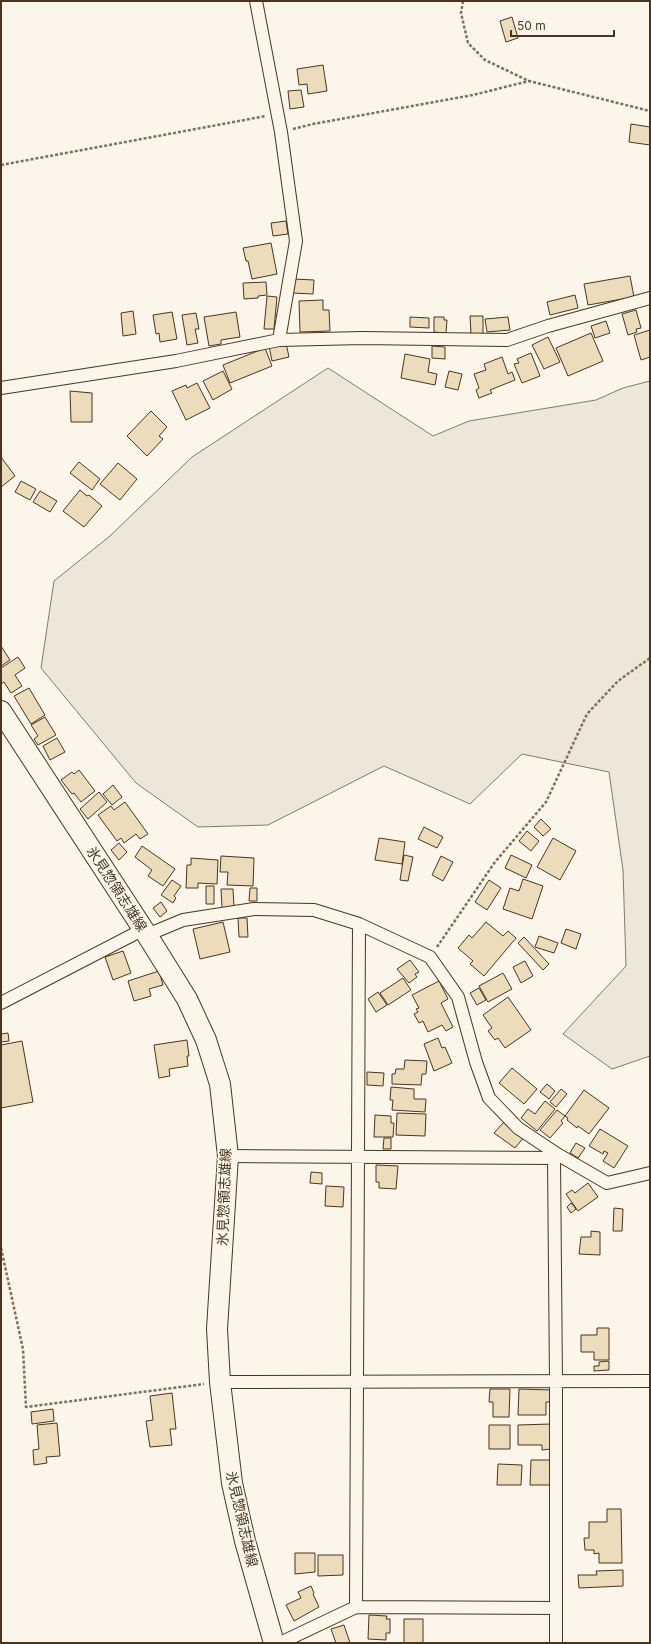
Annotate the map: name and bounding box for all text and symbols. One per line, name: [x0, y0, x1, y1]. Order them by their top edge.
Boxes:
scale bar: [511, 12, 614, 38]
text: 50 m: [517, 18, 546, 33]
street label: 氷見惣領志雄線: [84, 843, 151, 934]
street label: 氷見惣領志雄線: [213, 1148, 234, 1246]
street label: 氷見惣領志雄線: [223, 1469, 262, 1569]

